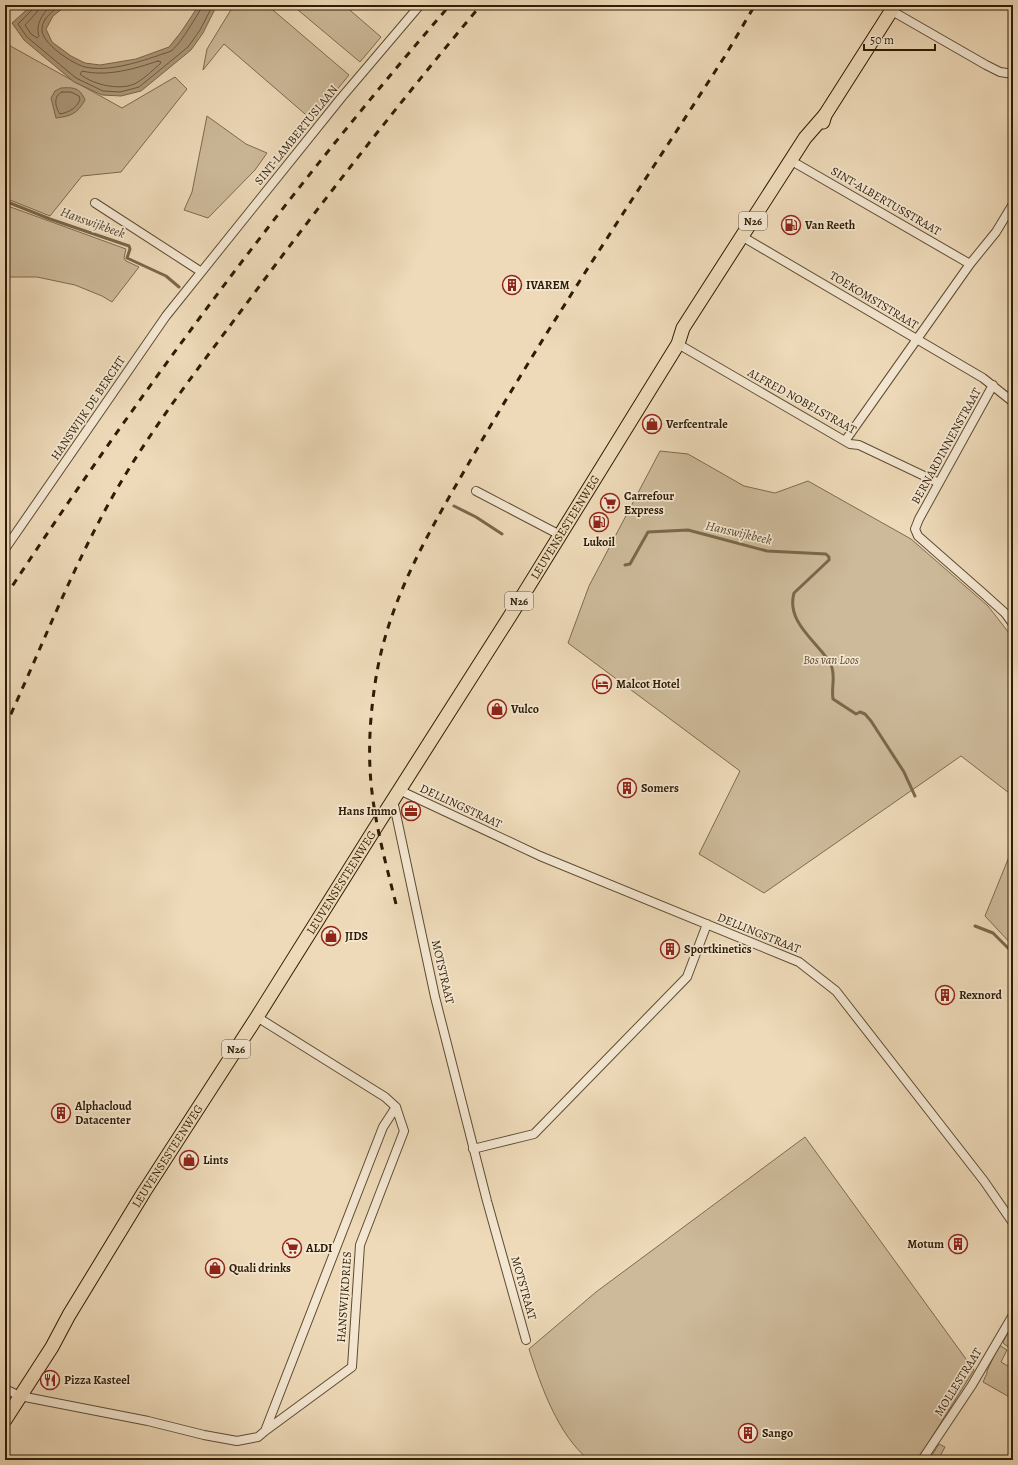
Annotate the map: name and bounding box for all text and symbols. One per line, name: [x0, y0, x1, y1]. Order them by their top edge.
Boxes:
scale bar: [864, 26, 935, 52]
text: 50 m: [870, 32, 894, 48]
street label: SINT-LAMBERTUSLAAN: [251, 81, 342, 188]
street label: SINT-ALBERTUSSTRAAT: [828, 163, 944, 239]
water label: Hanswijkbeek: [58, 203, 128, 242]
road number: N26: [739, 212, 767, 230]
fuel station icon: Van Reeth: [780, 214, 802, 236]
place label: Van Reeth: [804, 217, 856, 233]
street label: TOEKOMSTSTRAAT: [827, 267, 922, 333]
building icon: IVAREM: [501, 274, 523, 296]
place label: IVAREM: [526, 277, 570, 293]
street label: HANSWIJK DE BERCHT: [47, 352, 129, 463]
street label: ALFRED NOBELSTRAAT: [744, 364, 860, 438]
street label: BERNARDINNENSTRAAT: [907, 385, 985, 507]
shop icon: Verfcentrale: [641, 413, 663, 435]
place label: Verfcentrale: [665, 416, 728, 432]
street label: LEUVENSESTEENWEG: [527, 472, 603, 582]
place label: Carrefour Express: [624, 488, 674, 518]
supermarket icon: Carrefour Express: [599, 492, 621, 514]
fuel station icon: Lukoil: [588, 511, 610, 533]
water label: Hanswijkbeek: [704, 517, 774, 548]
place label: Lukoil: [583, 534, 616, 550]
road number: N26: [505, 592, 533, 610]
park label: Bos van Loos: [803, 652, 859, 668]
hotel icon: Malcot Hotel: [591, 673, 613, 695]
place label: Malcot Hotel: [616, 676, 681, 692]
shop icon: Vulco: [486, 698, 508, 720]
place label: Vulco: [510, 701, 539, 717]
building icon: Somers: [616, 777, 638, 799]
street label: DELLINGSTRAAT: [417, 780, 505, 832]
place label: Somers: [641, 780, 679, 796]
office icon: Hans Immo: [400, 800, 422, 822]
place label: Hans Immo: [338, 803, 397, 819]
street label: LEUVENSESTEENWEG: [303, 828, 380, 937]
street label: DELLINGSTRAAT: [715, 909, 804, 957]
shop icon: JIDS: [320, 925, 342, 947]
place label: JIDS: [345, 928, 368, 944]
street label: MOTSTRAAT: [428, 938, 458, 1006]
building icon: Sportkinetics: [659, 938, 681, 960]
place label: Sportkinetics: [684, 941, 752, 957]
building icon: Rexnord: [934, 984, 956, 1006]
place label: Rexnord: [959, 987, 1002, 1003]
road number: N26: [222, 1040, 250, 1058]
place label: Alphacloud Datacenter: [74, 1098, 132, 1128]
street label: LEUVENSESTEENWEG: [128, 1101, 206, 1211]
building icon: Alphacloud Datacenter: [50, 1102, 72, 1124]
shop icon: Lints: [178, 1149, 200, 1171]
place label: Lints: [203, 1152, 229, 1168]
building icon: Motum: [947, 1233, 969, 1255]
place label: Motum: [907, 1236, 944, 1252]
supermarket icon: ALDI: [281, 1237, 303, 1259]
place label: ALDI: [305, 1240, 332, 1256]
street label: HANSWIJKDRIES: [333, 1251, 355, 1343]
street label: MOTSTRAAT: [507, 1254, 541, 1322]
shop icon: Quali drinks: [204, 1257, 226, 1279]
place label: Quali drinks: [229, 1260, 291, 1276]
street label: MOLLESTRAAT: [931, 1344, 986, 1419]
restaurant icon: Pizza Kasteel: [39, 1369, 61, 1391]
place label: Pizza Kasteel: [64, 1372, 131, 1388]
building icon: Sango: [737, 1422, 759, 1444]
place label: Sango: [762, 1425, 793, 1441]

